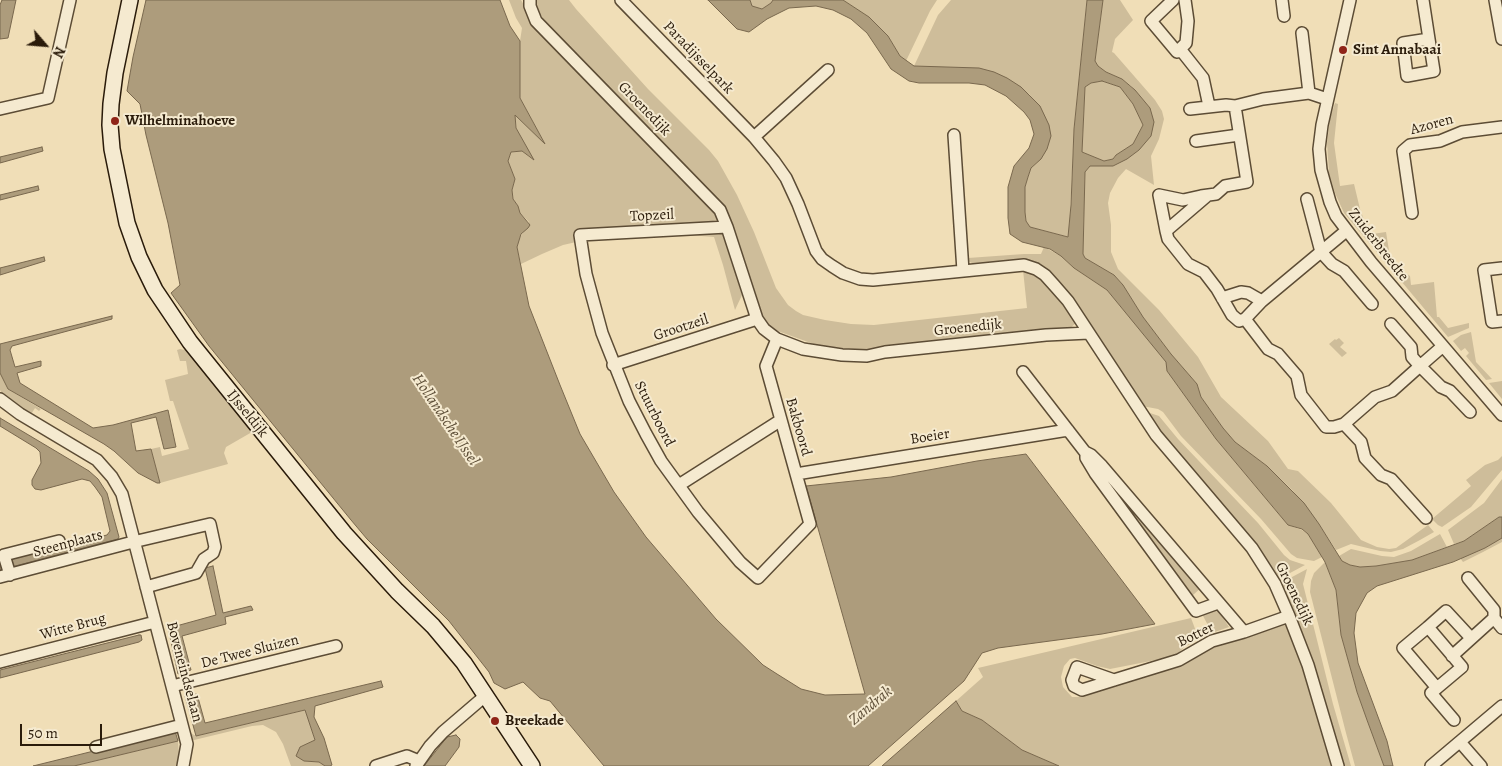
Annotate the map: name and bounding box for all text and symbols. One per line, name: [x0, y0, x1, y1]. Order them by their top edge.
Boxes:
street label: Paradijsselpark: [659, 18, 737, 98]
north arrow: [20, 20, 70, 70]
place label: Sint Annabaai: [1353, 41, 1441, 59]
text: N: [48, 43, 70, 61]
marker: Sint Annabaai: [1337, 44, 1349, 56]
street label: Groenedijk: [614, 78, 674, 140]
street label: Azoren: [1409, 111, 1455, 139]
place label: Wilhelminahoeve: [125, 112, 235, 130]
marker: Wilhelminahoeve: [109, 115, 121, 127]
street label: Zuiderbreedte: [1344, 205, 1412, 285]
street label: Topzeil: [629, 206, 675, 226]
street label: Grootzeil: [651, 311, 711, 345]
street label: Groenedijk: [933, 315, 1003, 341]
water label: Hollandsche IJssel: [407, 370, 483, 470]
street label: Stuurboord: [630, 378, 678, 450]
street label: IJsseldijk: [222, 387, 272, 441]
street label: Bakboord: [781, 396, 815, 458]
street label: Boeier: [909, 425, 951, 449]
street label: Steenplaats: [31, 526, 105, 562]
street label: Groenedijk: [1271, 560, 1317, 628]
street label: Witte Brug: [38, 610, 108, 644]
street label: Botter: [1175, 618, 1217, 652]
street label: Boveneindselaan: [162, 620, 206, 724]
street label: De Twee Sluizen: [199, 631, 301, 673]
water label: Zandrak: [845, 682, 897, 730]
place label: Breekade: [505, 712, 564, 730]
scale bar: [22, 714, 105, 746]
marker: Breekade: [489, 715, 501, 727]
text: 50 m: [28, 723, 58, 743]

